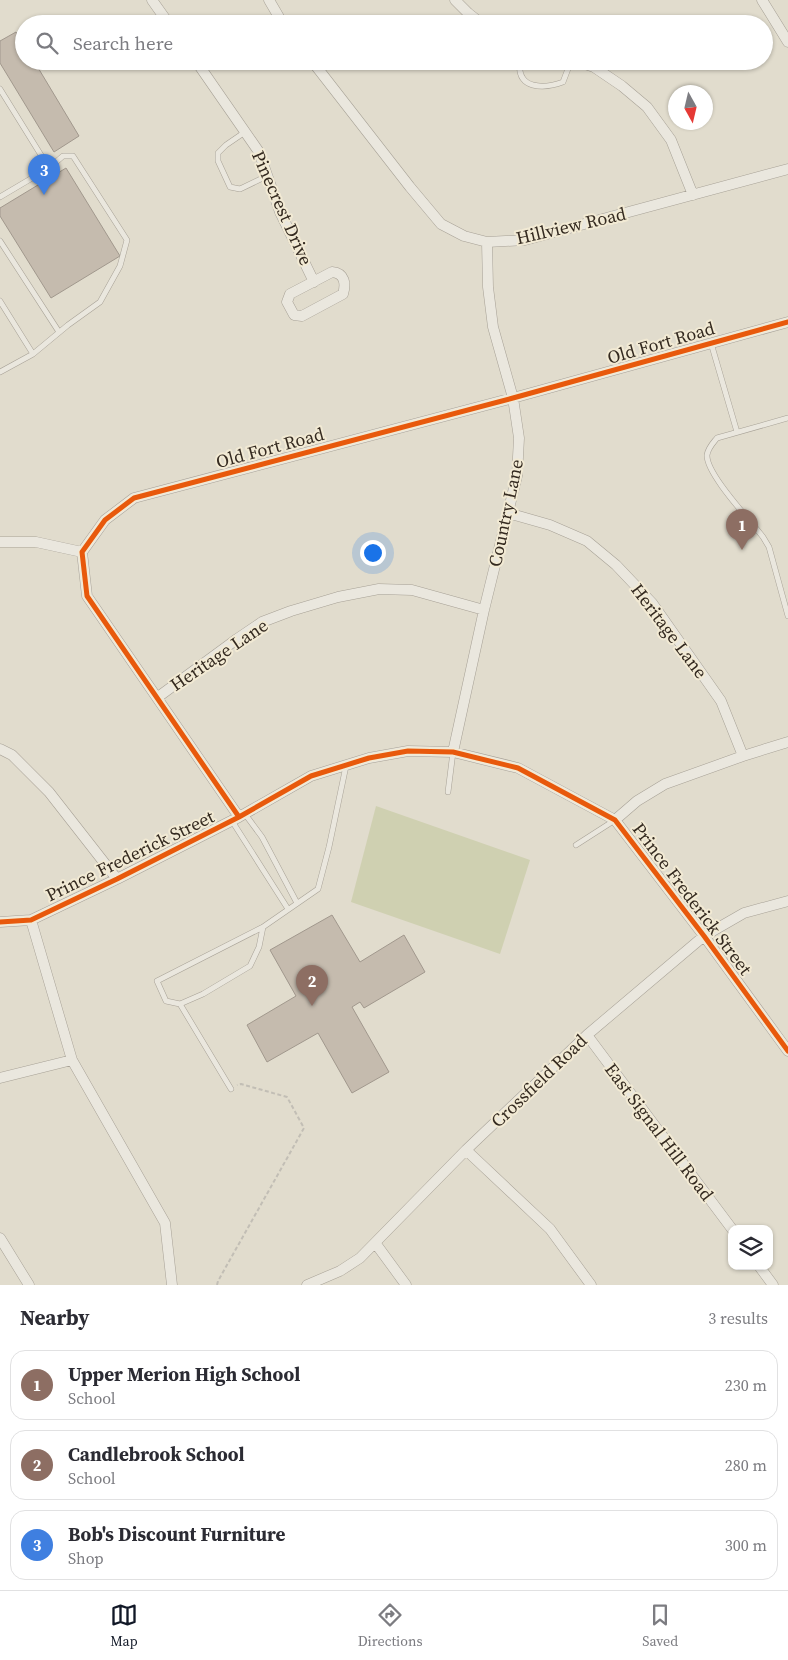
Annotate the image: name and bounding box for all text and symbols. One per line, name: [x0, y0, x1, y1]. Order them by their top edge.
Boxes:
search box: [15, 15, 773, 70]
icon: search: [33, 29, 61, 57]
text: Search here: [73, 30, 173, 56]
north arrow: [668, 85, 713, 130]
street label: Pinecrest Drive: [246, 147, 319, 269]
pin: 3: [28, 154, 60, 195]
street label: Hillview Road: [513, 201, 628, 250]
street label: Old Fort Road: [604, 315, 718, 370]
street label: Old Fort Road: [213, 421, 327, 474]
street label: Country Lane: [482, 457, 529, 569]
pin: 1: [726, 509, 758, 550]
your location: [360, 540, 386, 566]
street label: Heritage Lane: [625, 578, 713, 683]
street label: Heritage Lane: [165, 613, 273, 697]
street label: Prince Frederick Street: [41, 804, 218, 907]
street label: Prince Frederick Street: [627, 817, 758, 980]
pin: 2: [296, 965, 328, 1006]
street label: Crossfield Road: [485, 1028, 592, 1133]
street label: East Signal Hill Road: [599, 1058, 720, 1206]
map controls: [728, 1225, 773, 1270]
button: layers: [728, 1225, 773, 1270]
text: Nearby: [20, 1303, 90, 1332]
text: 3 results: [708, 1307, 768, 1329]
text: Upper Merion High School: [68, 1361, 300, 1387]
text: 1: [33, 1374, 41, 1396]
text: 230 m: [725, 1374, 767, 1396]
text: School: [68, 1387, 116, 1409]
text: Candlebrook School: [68, 1441, 245, 1467]
text: 2: [33, 1454, 41, 1476]
text: 280 m: [725, 1454, 767, 1476]
text: School: [68, 1467, 116, 1489]
text: Bob's Discount Furniture: [68, 1521, 285, 1547]
text: 3: [33, 1534, 41, 1556]
text: 300 m: [725, 1534, 767, 1556]
text: Shop: [68, 1547, 104, 1569]
tab: Map: [110, 1601, 138, 1651]
tab: Directions: [358, 1601, 422, 1651]
tab: Saved: [642, 1601, 678, 1651]

